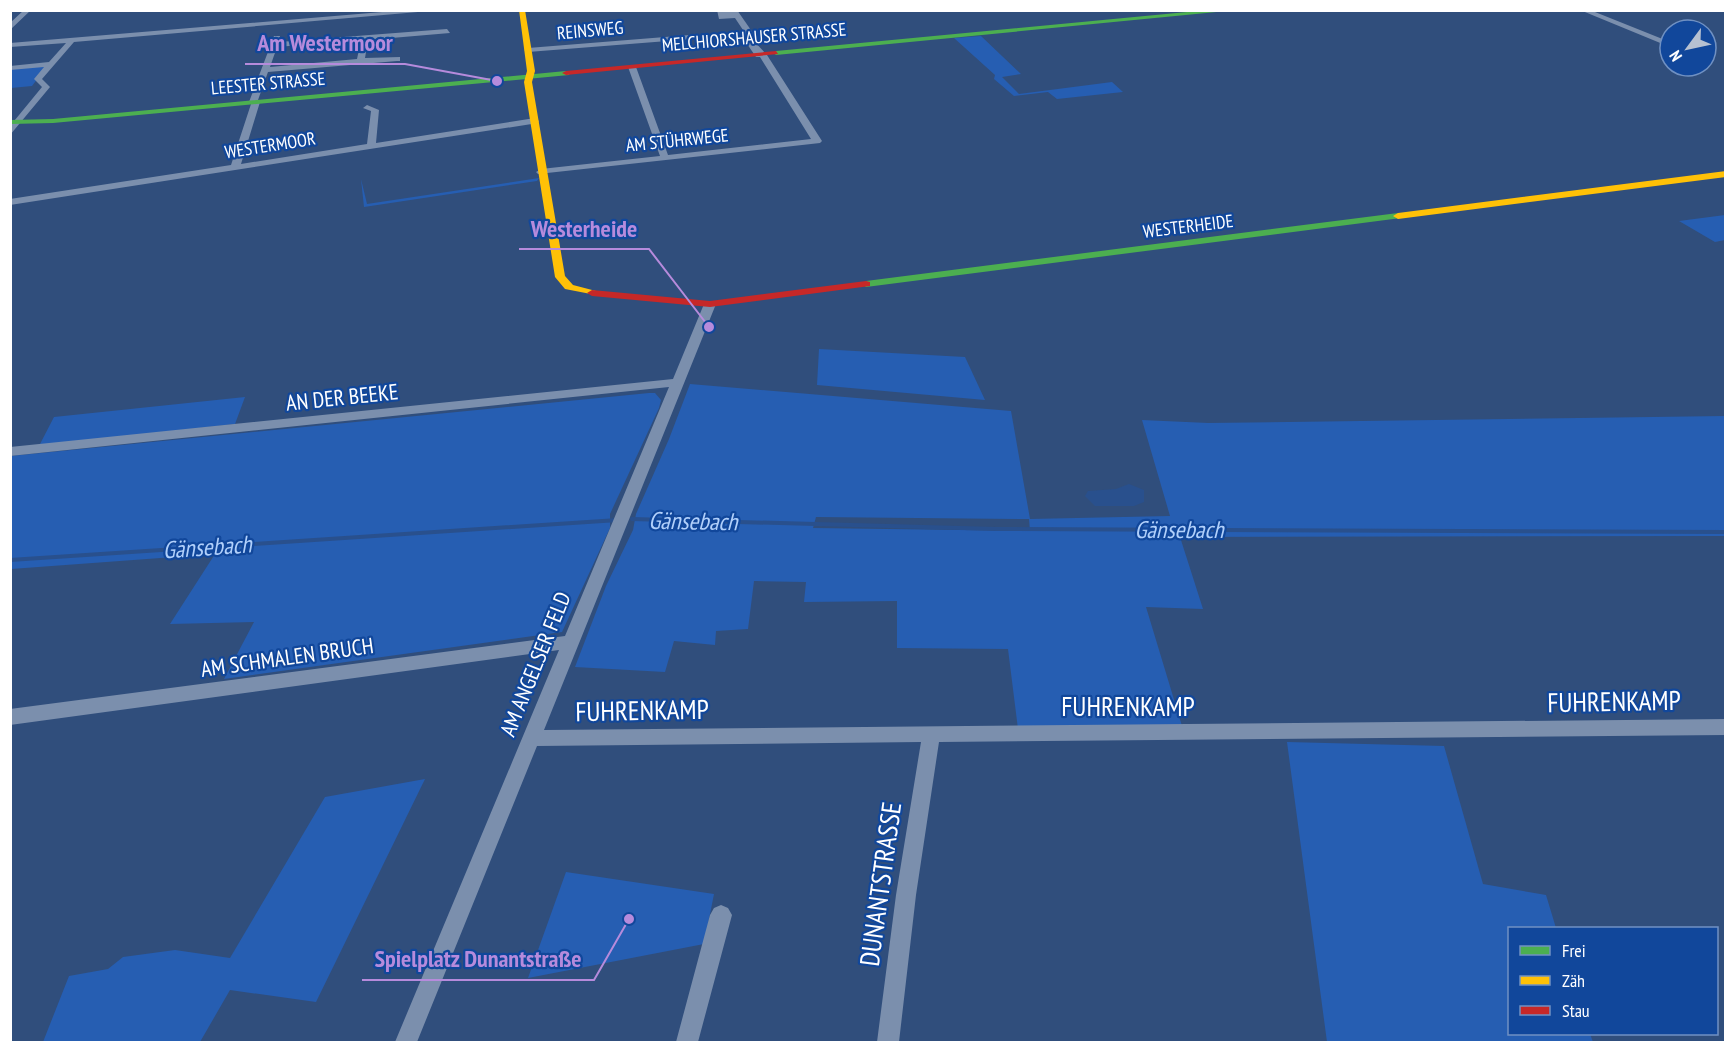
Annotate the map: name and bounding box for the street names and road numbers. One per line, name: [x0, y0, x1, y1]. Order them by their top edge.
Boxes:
street label: REINSWEG: [556, 16, 624, 44]
street label: MELCHIORSHAUSER STRASSE: [661, 17, 847, 57]
street label: LEESTER STRASSE: [210, 67, 326, 99]
street label: AM STÜHRWEGE: [625, 123, 729, 157]
street label: WESTERMOOR: [223, 126, 317, 164]
street label: WESTERHEIDE: [1142, 209, 1234, 243]
street label: AN DER BEEKE: [285, 377, 399, 417]
street label: AM ANGELSER FELD: [493, 588, 577, 740]
street label: AM SCHMALEN BRUCH: [199, 631, 375, 683]
street label: FUHRENKAMP: [1547, 683, 1681, 719]
street label: FUHRENKAMP: [1061, 689, 1195, 723]
street label: FUHRENKAMP: [575, 692, 709, 728]
street label: DUNANTSTRASSE: [852, 800, 908, 968]

